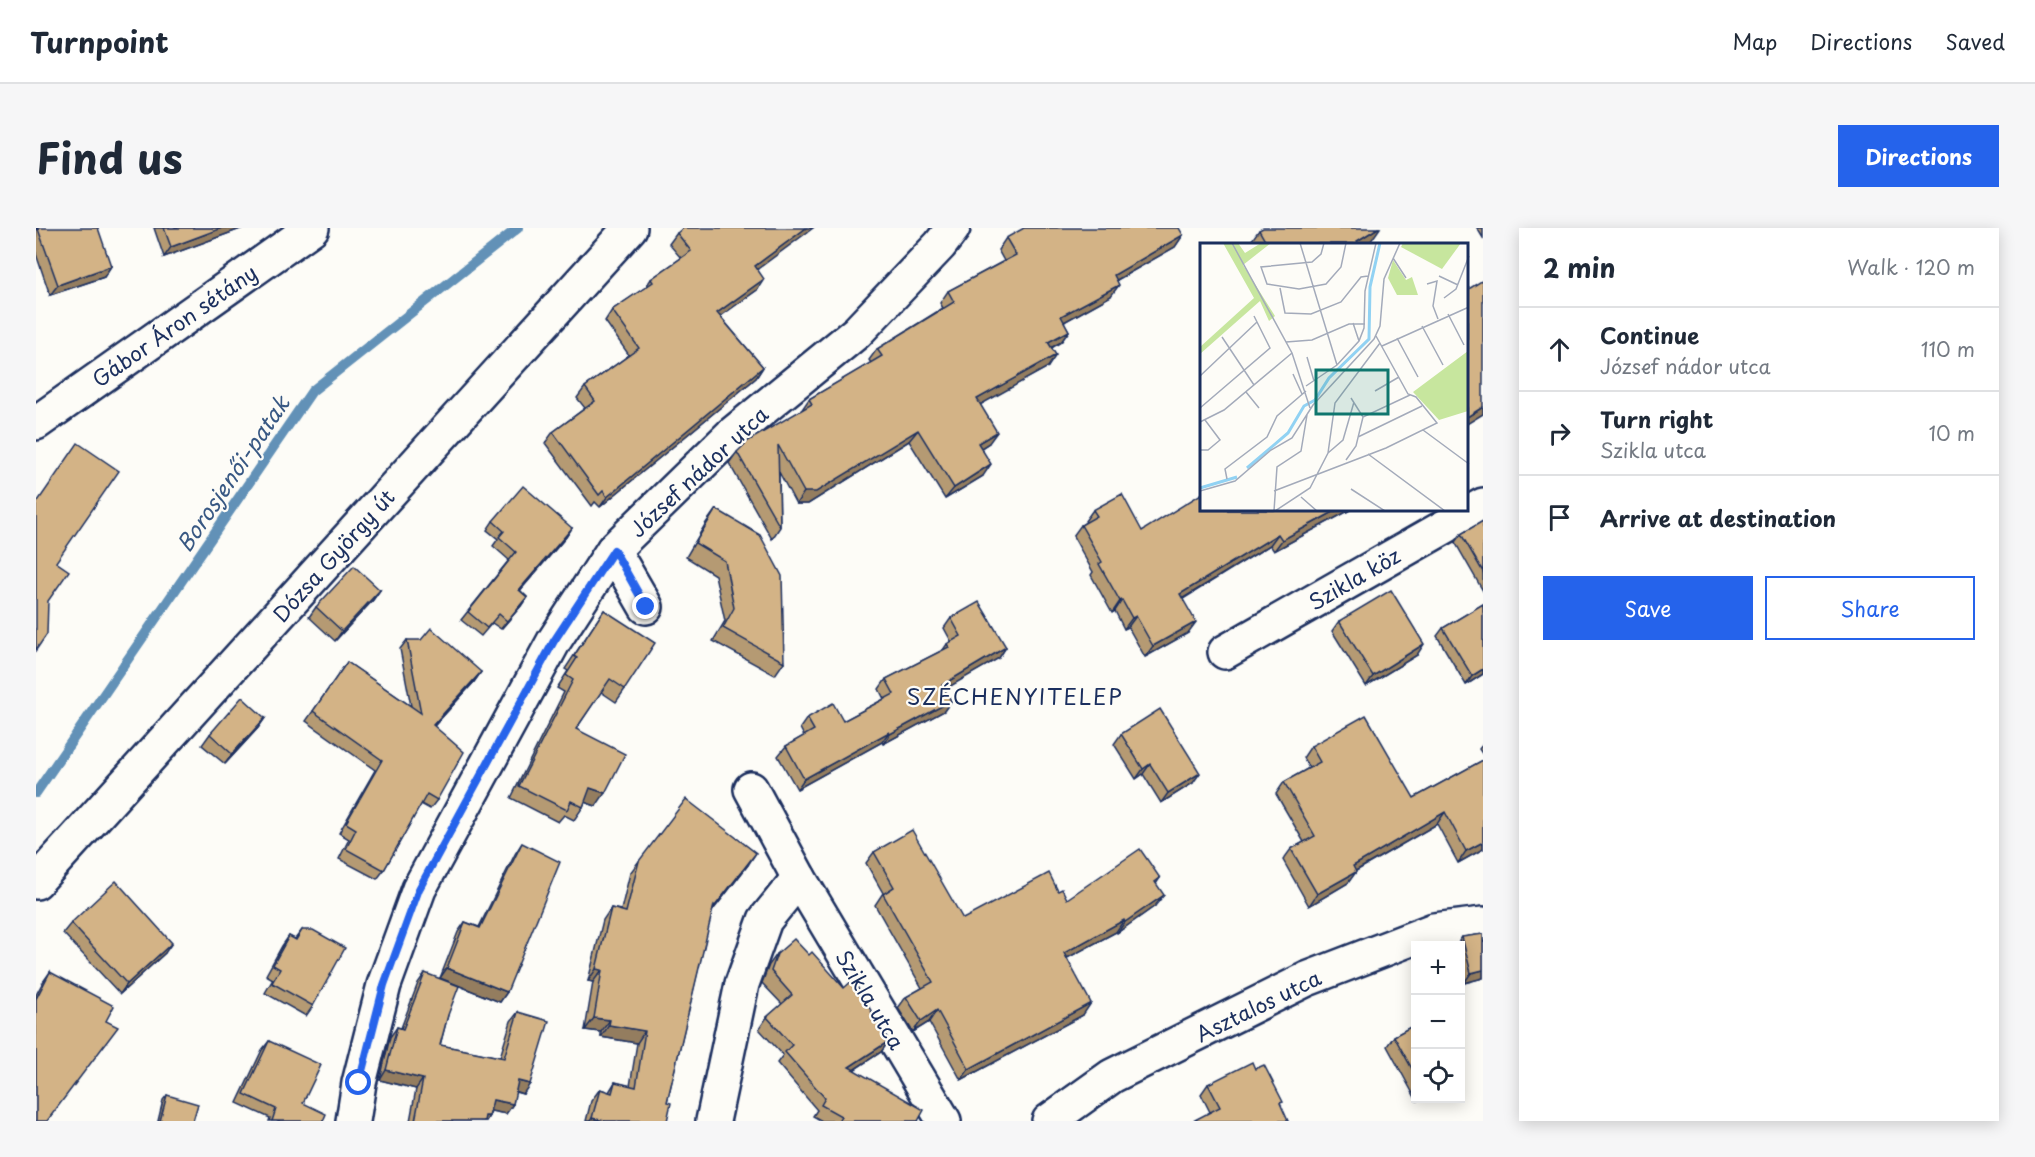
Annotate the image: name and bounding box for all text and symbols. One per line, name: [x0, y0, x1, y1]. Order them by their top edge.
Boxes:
text: Turnpoint: [30, 20, 169, 63]
text: Map: [1732, 25, 1777, 57]
text: Directions: [1810, 25, 1912, 57]
text: Saved: [1945, 25, 2005, 57]
text: Find us: [36, 125, 183, 188]
button: Directions: [1838, 125, 1999, 187]
inset map: [1200, 243, 1468, 512]
text: 2 min: [1543, 248, 1616, 287]
text: Walk · 120 m: [1847, 252, 1975, 282]
street label: Gábor Áron sétány: [85, 256, 263, 394]
text: Continue: [1600, 318, 1699, 351]
icon: ahead: [1543, 333, 1576, 366]
text: 110 m: [1921, 334, 1975, 364]
text: József nádor utca: [1600, 351, 1771, 381]
water label: Borosjenői-patak: [168, 387, 297, 558]
street label: József nádor utca: [622, 398, 775, 544]
text: Turn right: [1600, 402, 1713, 435]
icon: right: [1543, 417, 1576, 450]
text: 10 m: [1928, 418, 1975, 448]
text: Szikla utca: [1600, 435, 1706, 465]
street label: Dózsa György út: [264, 481, 402, 629]
icon: arrive: [1543, 501, 1576, 534]
text: Arrive at destination: [1600, 501, 1836, 534]
street label: Szikla köz: [1302, 539, 1406, 617]
button: Save: [1543, 576, 1753, 640]
button: Share: [1765, 576, 1975, 640]
route end: [632, 593, 658, 619]
district label: SZÉCHENYITELEP: [907, 679, 1123, 712]
map controls: [1411, 941, 1465, 1103]
button: +: [1411, 941, 1465, 995]
street label: Szikla utca: [829, 943, 913, 1055]
street label: Asztalos utca: [1190, 961, 1326, 1049]
button: −: [1411, 995, 1465, 1049]
button: locate: [1411, 1049, 1465, 1103]
route start: [345, 1069, 371, 1095]

